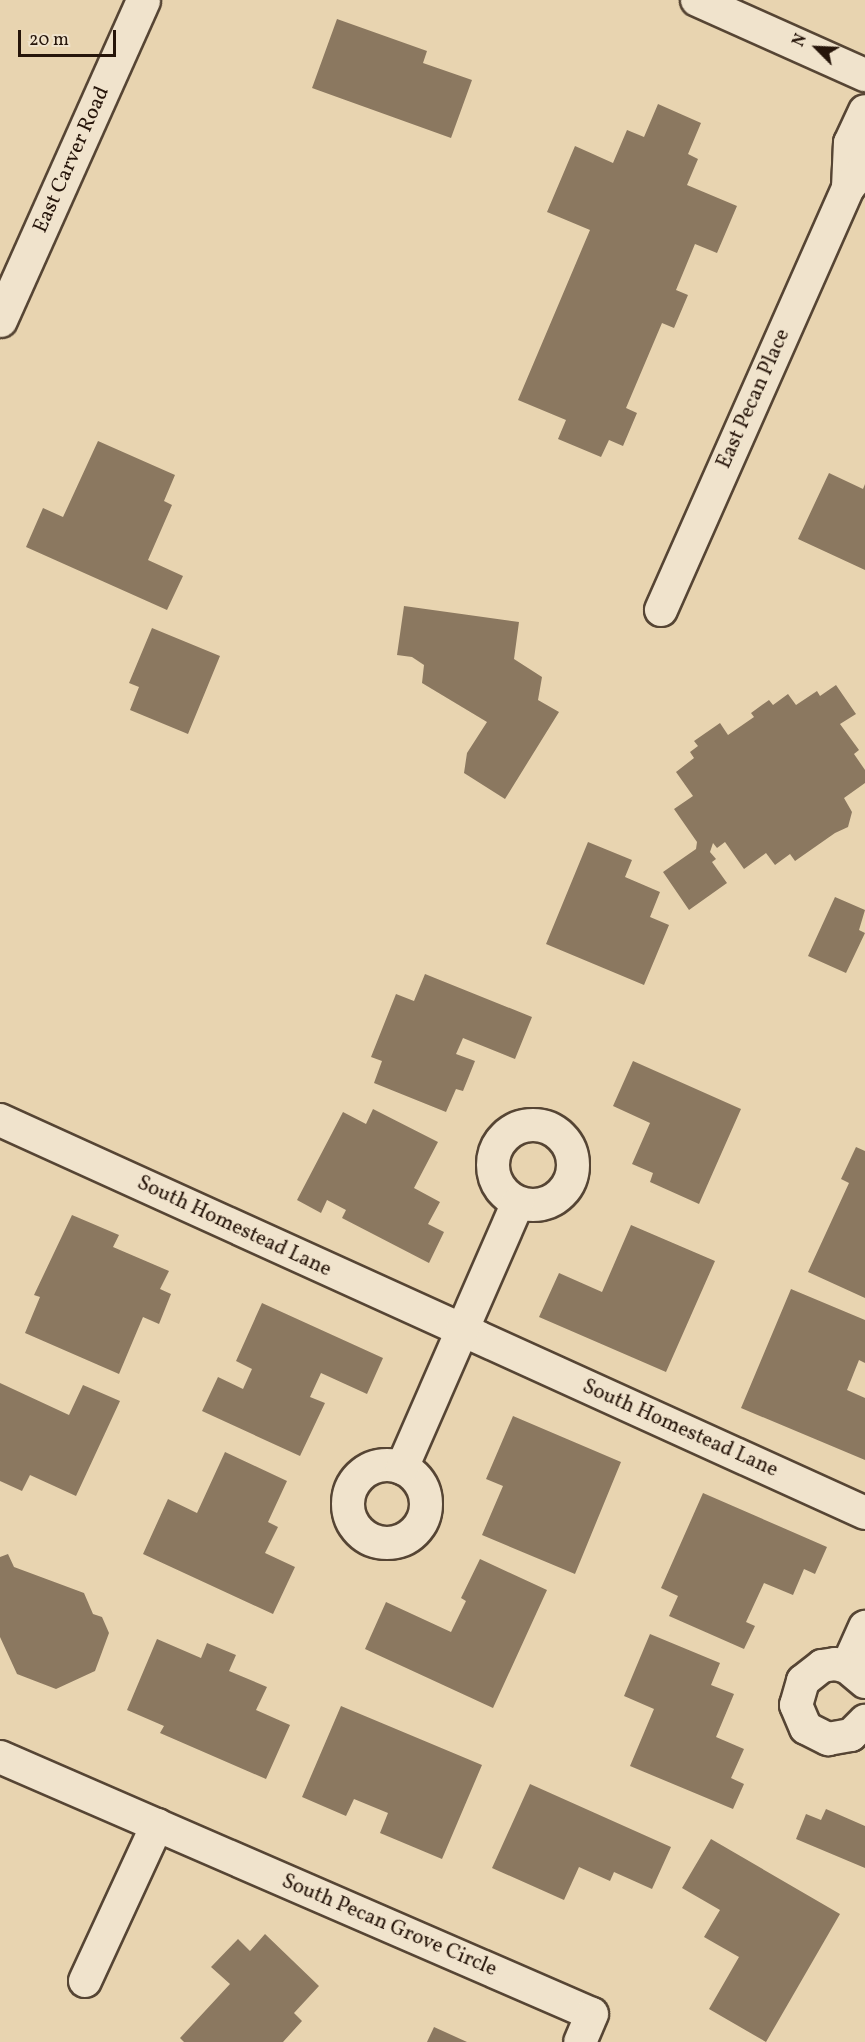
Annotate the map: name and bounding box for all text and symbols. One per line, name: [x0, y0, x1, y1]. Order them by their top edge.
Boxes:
scale bar: [21, 18, 118, 56]
north arrow: [787, 18, 847, 78]
text: 20 m: [29, 28, 69, 53]
text: N: [788, 31, 813, 50]
street label: East Carver Road: [28, 83, 116, 237]
street label: East Pecan Place: [712, 325, 796, 473]
street label: South Homestead Lane: [133, 1171, 335, 1283]
street label: South Homestead Lane: [578, 1374, 782, 1484]
street label: South Pecan Grove Circle: [278, 1869, 500, 1983]

